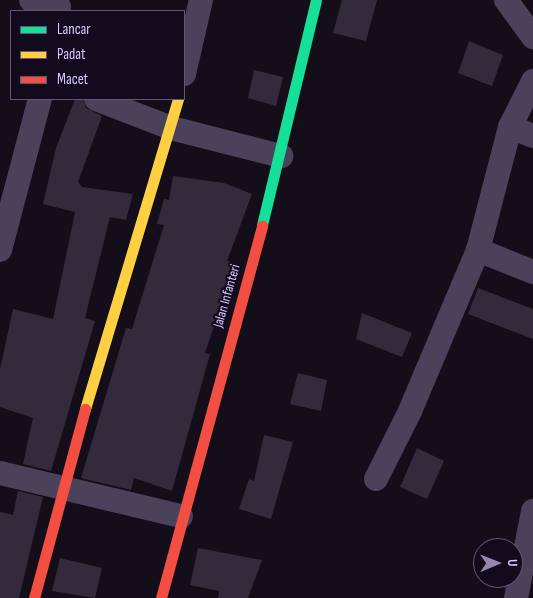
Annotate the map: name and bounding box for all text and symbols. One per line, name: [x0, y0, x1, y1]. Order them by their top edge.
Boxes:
legend: [10, 10, 185, 100]
text: Lancar: [57, 20, 91, 39]
text: Padat: [57, 45, 86, 64]
text: Macet: [57, 70, 88, 89]
street label: Jalan Infanteri: [210, 262, 244, 330]
north arrow: [473, 538, 523, 588]
text: U: [504, 559, 521, 567]

